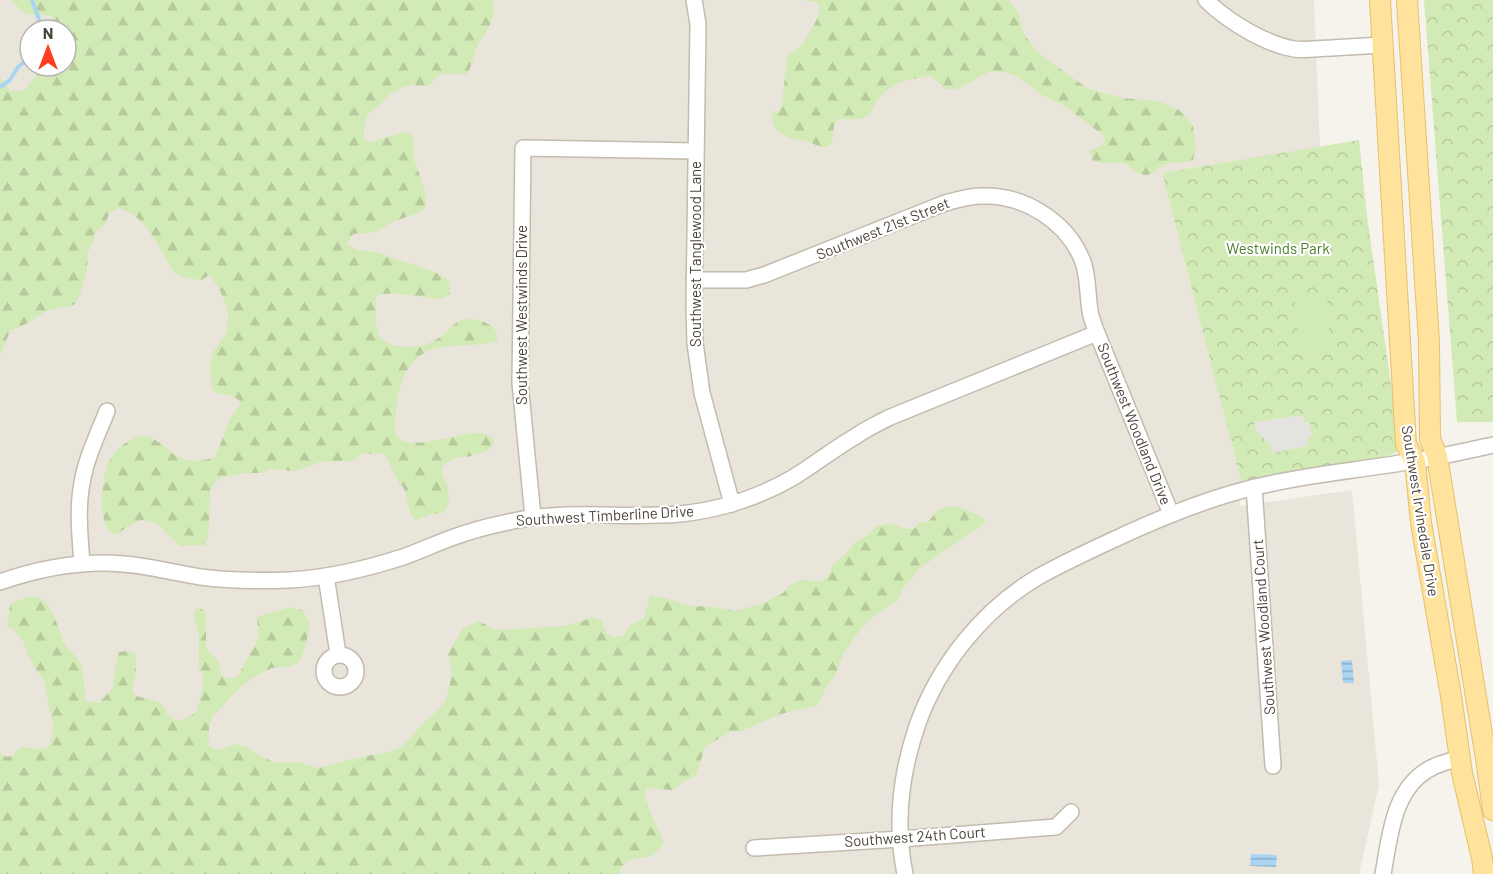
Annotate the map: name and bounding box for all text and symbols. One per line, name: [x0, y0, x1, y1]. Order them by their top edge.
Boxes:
north arrow: [18, 18, 78, 78]
text: N: [43, 23, 53, 42]
street label: Southwest Tanglewood Lane: [686, 161, 704, 347]
street label: Southwest 21st Street: [813, 193, 952, 263]
street label: Southwest Westwinds Drive: [512, 225, 530, 405]
park label: Westwinds Park: [1226, 239, 1330, 257]
street label: Southwest Woodland Drive: [1094, 340, 1176, 507]
street label: Southwest Irvinedale Drive: [1399, 424, 1443, 598]
street label: Southwest Timberline Drive: [515, 501, 694, 529]
street label: Southwest Woodland Court: [1248, 539, 1278, 716]
street label: Southwest 24th Court: [844, 822, 986, 850]

